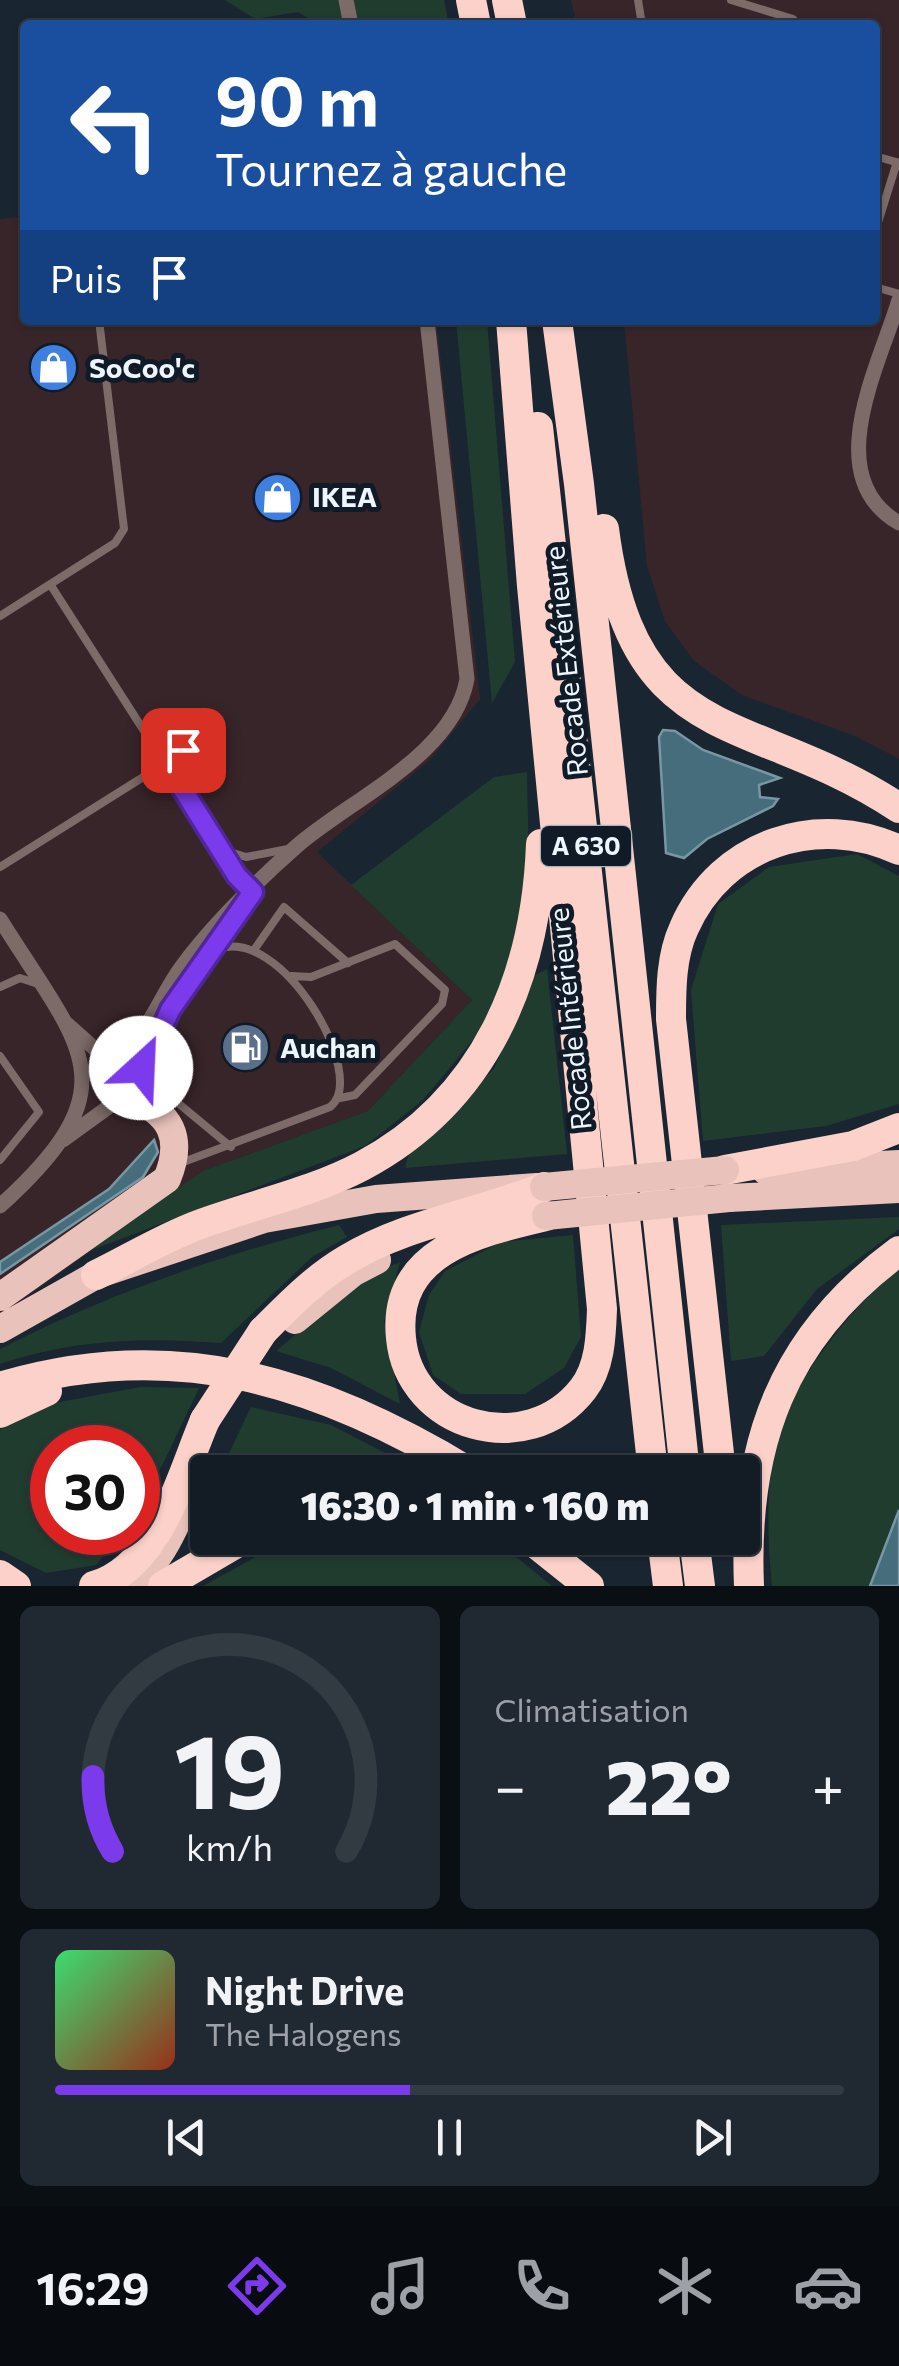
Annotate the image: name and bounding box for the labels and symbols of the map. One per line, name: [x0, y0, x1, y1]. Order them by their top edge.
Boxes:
shop icon: SoCoo'c: [28, 342, 80, 394]
place label: SoCoo'c: [89, 350, 195, 384]
shop icon: IKEA: [251, 471, 303, 523]
place label: IKEA: [312, 479, 377, 513]
street label: Rocade Extérieure: [536, 544, 594, 778]
pin: [141, 708, 226, 793]
road number: A 630: [541, 826, 631, 866]
street label: Rocade Intérieure: [540, 906, 598, 1132]
position arrow: [89, 1016, 193, 1120]
fuel station icon: Auchan: [219, 1022, 271, 1074]
place label: Auchan: [280, 1030, 377, 1064]
speed limit sign: 30: [30, 1425, 160, 1555]

